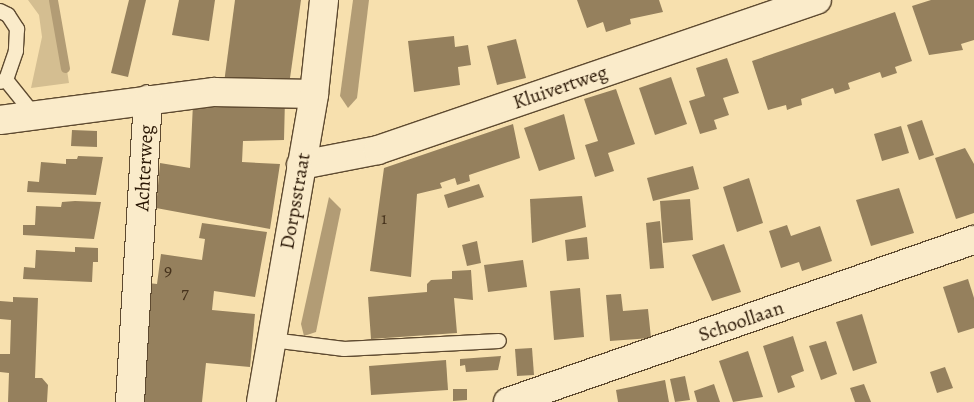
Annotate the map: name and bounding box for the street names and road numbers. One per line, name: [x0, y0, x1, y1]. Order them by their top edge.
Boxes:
street label: Kluivertweg: [510, 60, 610, 114]
street label: Achterweg: [130, 124, 158, 212]
street label: Dorpsstraat: [275, 151, 315, 251]
street label: Schoollaan: [695, 295, 787, 347]

